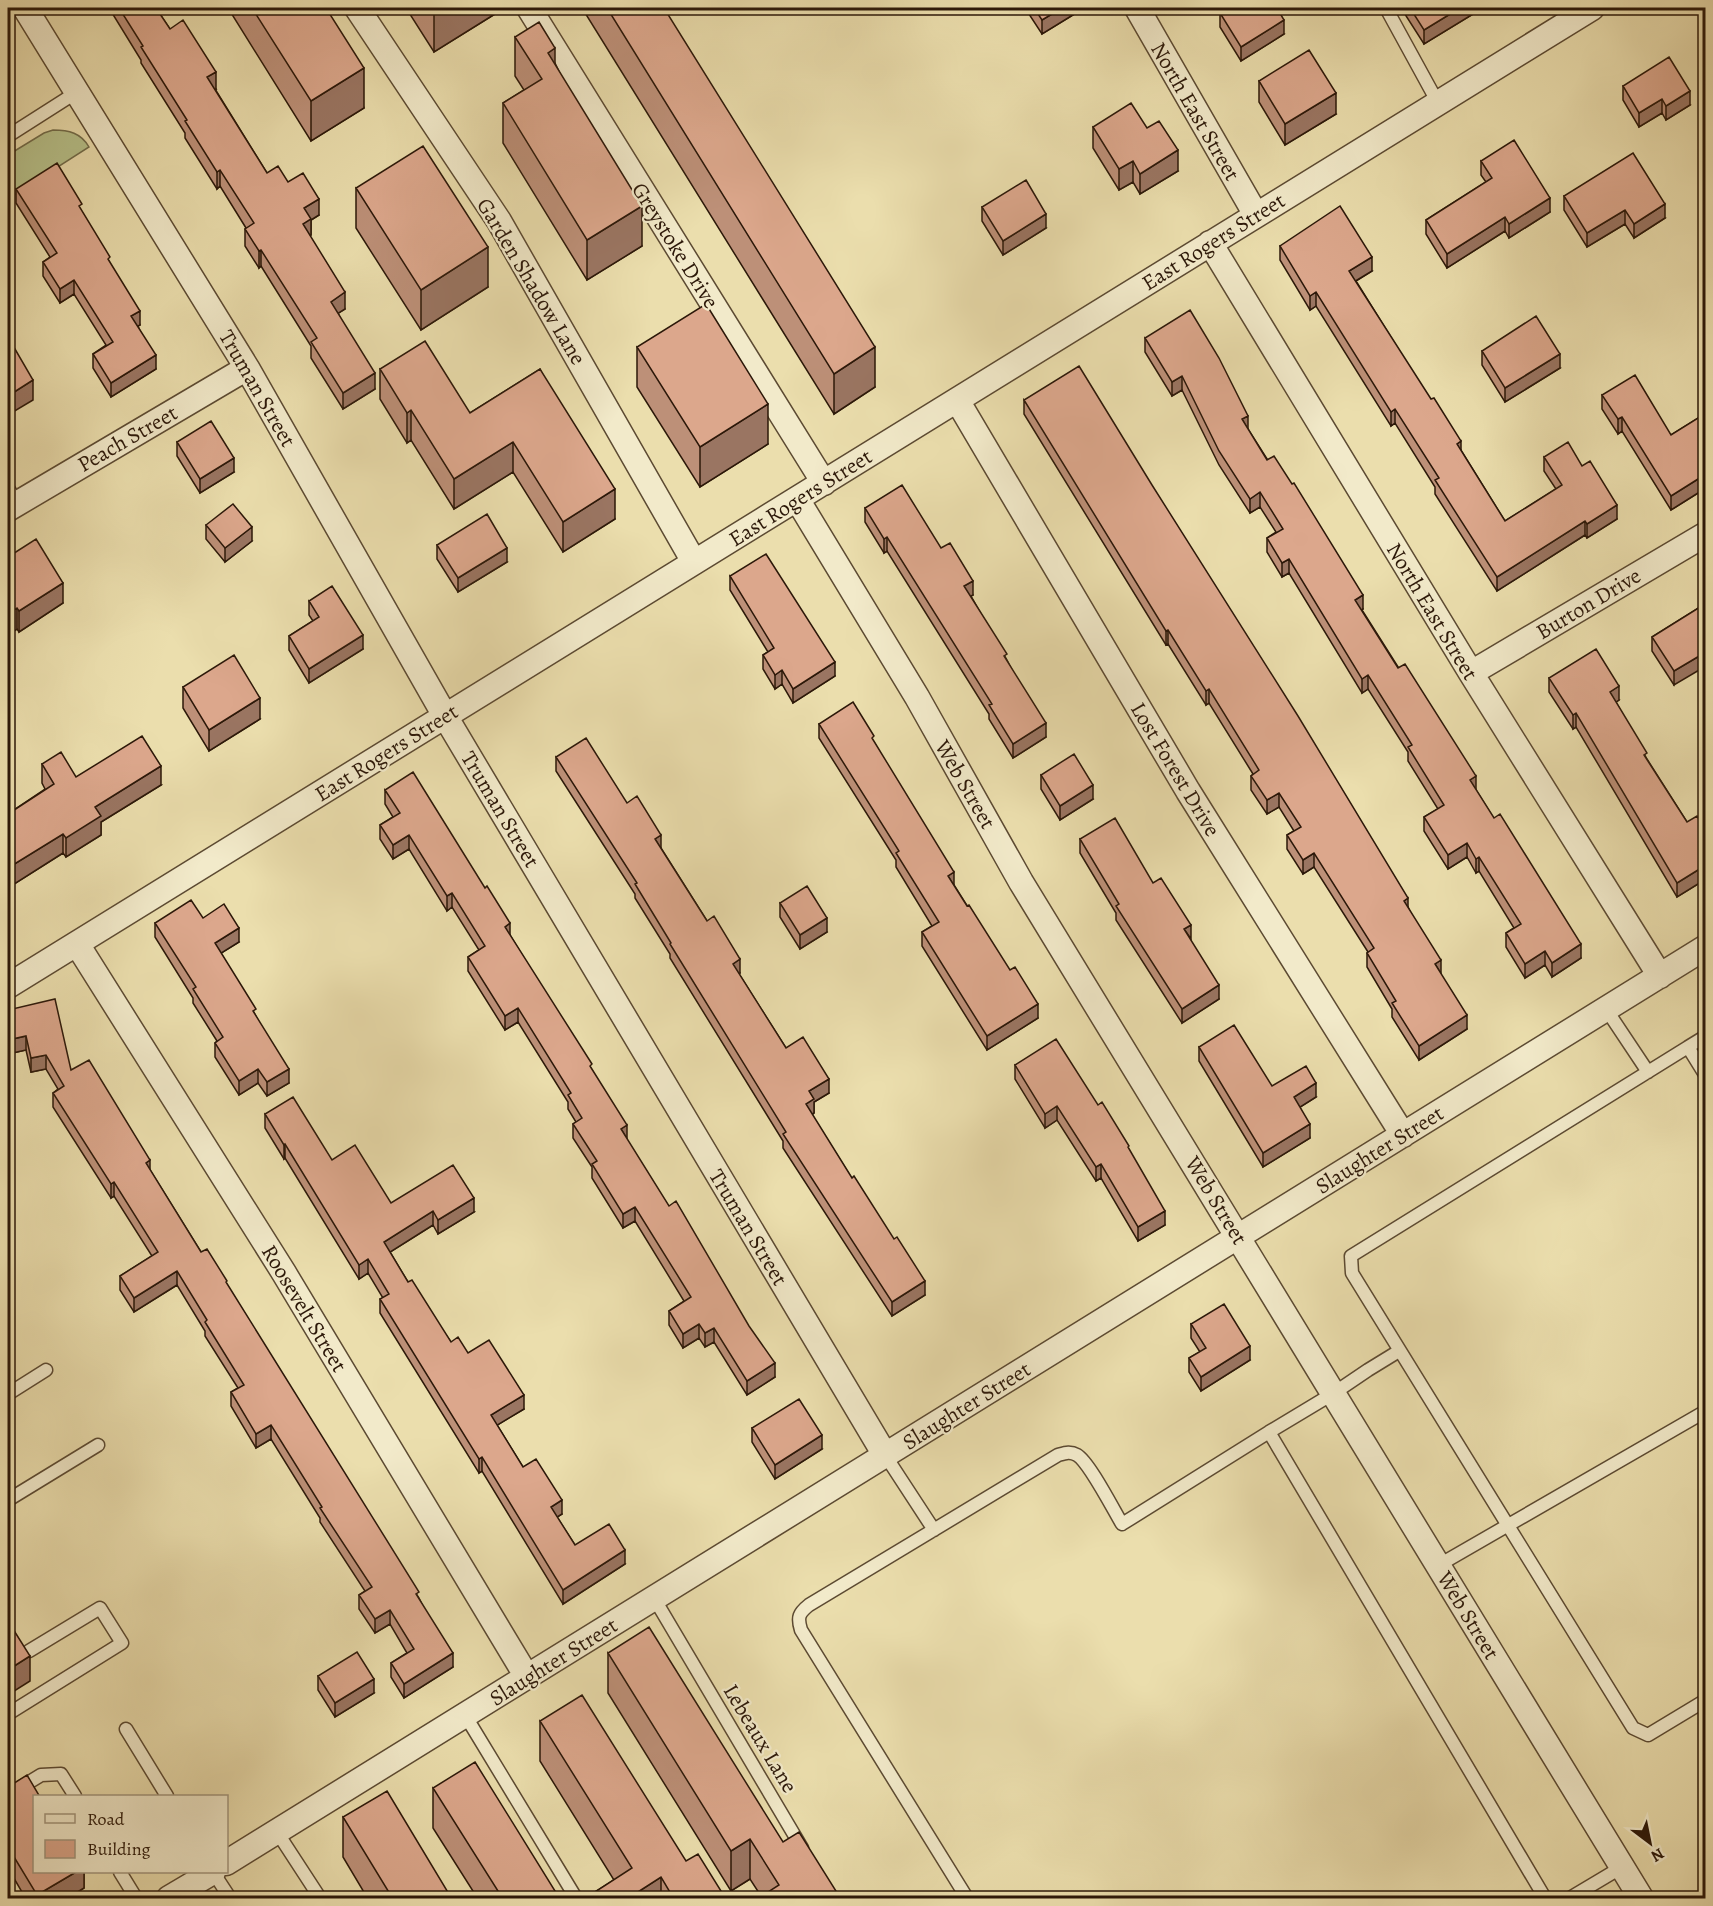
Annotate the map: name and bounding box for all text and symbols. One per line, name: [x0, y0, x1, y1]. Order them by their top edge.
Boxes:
street label: North East Street: [1143, 37, 1247, 186]
street label: Greystoke Drive: [624, 177, 726, 314]
street label: East Rogers Street: [1136, 186, 1291, 298]
street label: Garden Shadow Lane: [469, 192, 593, 371]
street label: Truman Street: [211, 324, 303, 453]
street label: Peach Street: [72, 398, 183, 480]
street label: East Rogers Street: [723, 442, 878, 554]
street label: North East Street: [1379, 537, 1485, 686]
street label: Burton Drive: [1530, 561, 1647, 647]
street label: East Rogers Street: [309, 697, 464, 809]
street label: Lost Forest Drive: [1123, 697, 1227, 842]
street label: Web Street: [927, 734, 1003, 835]
street label: Truman Street: [454, 746, 547, 873]
street label: Slaughter Street: [1310, 1099, 1449, 1201]
street label: Web Street: [1177, 1150, 1254, 1250]
street label: Truman Street: [702, 1164, 795, 1291]
street label: Roosevelt Street: [254, 1239, 354, 1378]
street label: Slaughter Street: [897, 1355, 1036, 1457]
street label: Web Street: [1429, 1565, 1506, 1665]
street label: Slaughter Street: [484, 1611, 623, 1713]
street label: Lebeaux Lane: [716, 1678, 805, 1799]
legend: [33, 1795, 228, 1873]
text: Road: [87, 1807, 125, 1831]
north arrow: [1620, 1813, 1680, 1873]
text: Building: [87, 1837, 151, 1861]
text: N: [1646, 1842, 1668, 1867]

